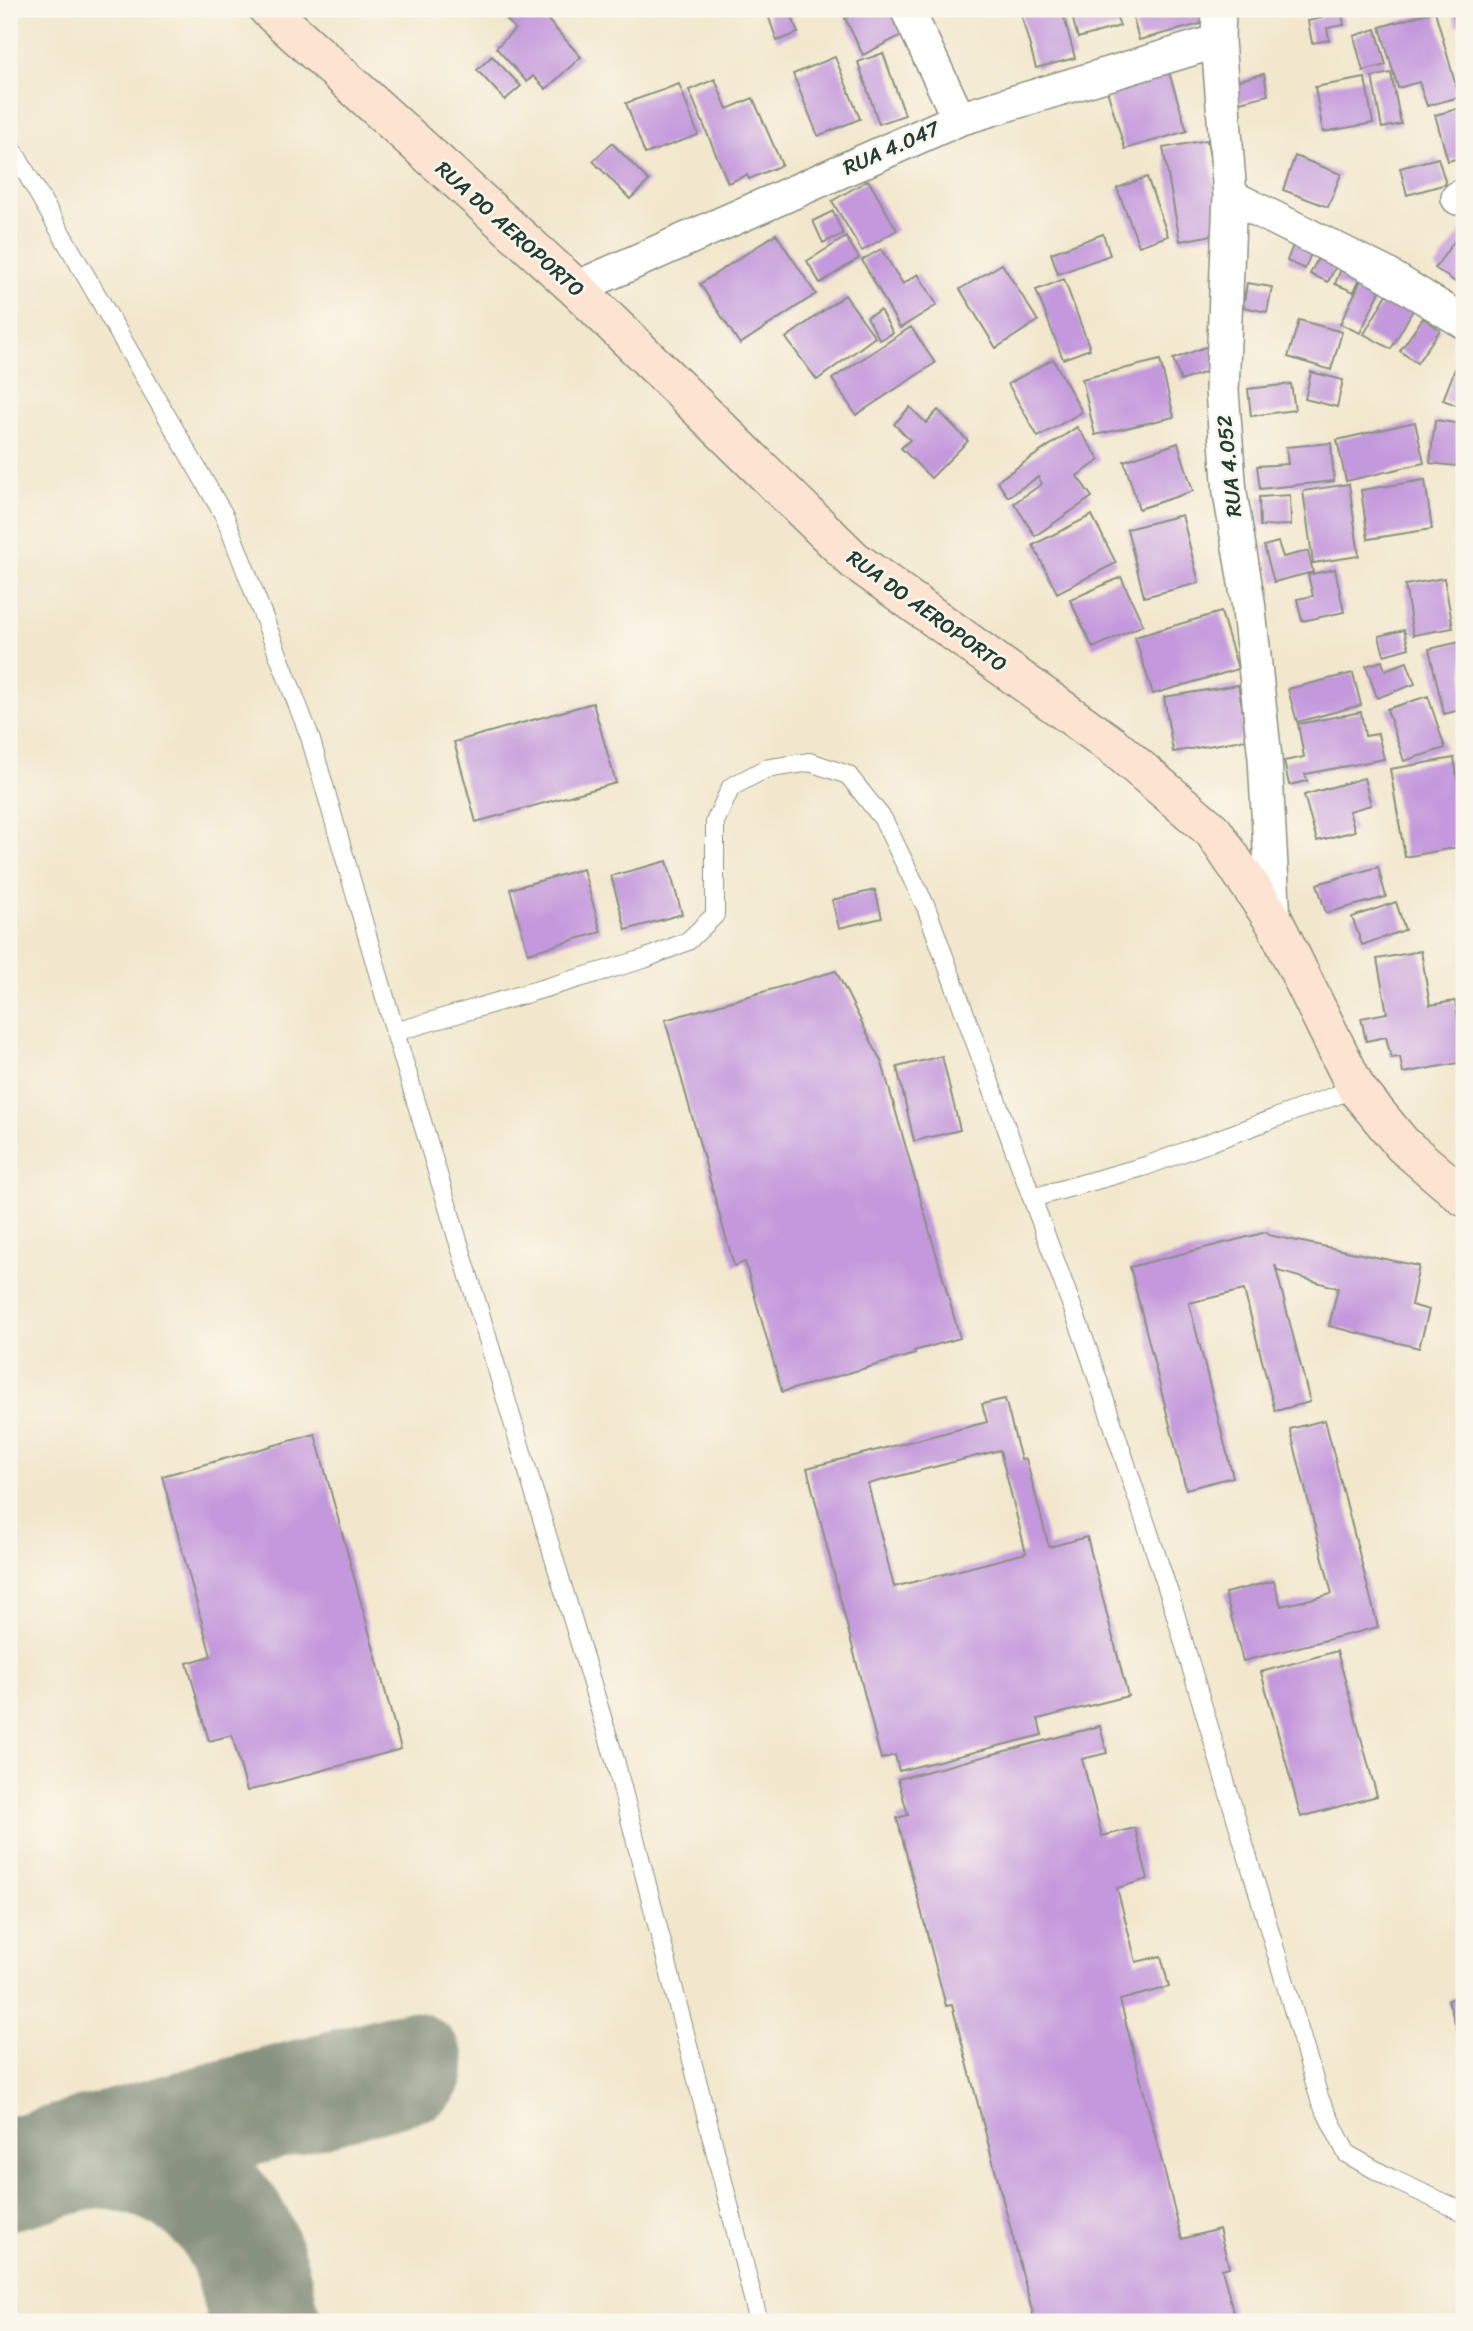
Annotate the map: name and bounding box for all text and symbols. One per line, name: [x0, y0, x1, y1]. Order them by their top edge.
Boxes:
street label: RUA 4.047: [836, 109, 947, 186]
street label: RUA DO AEROPORTO: [426, 151, 594, 307]
street label: RUA 4.052: [1205, 413, 1253, 519]
street label: RUA DO AEROPORTO: [839, 539, 1015, 683]

